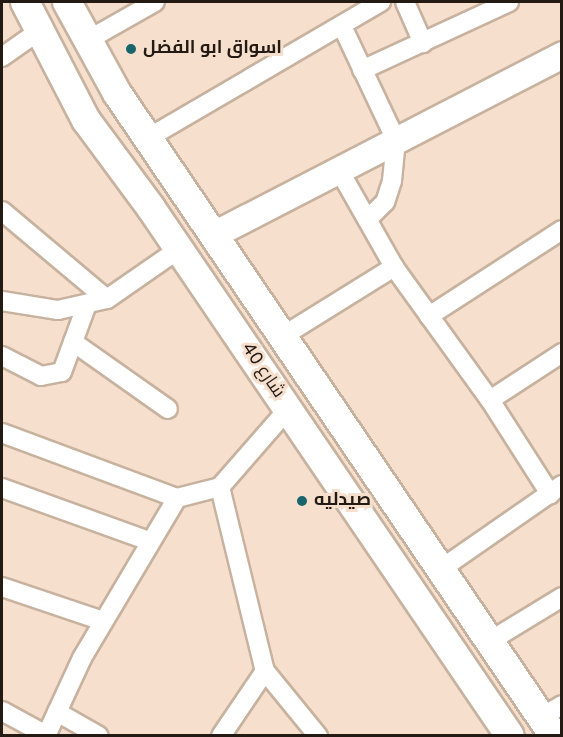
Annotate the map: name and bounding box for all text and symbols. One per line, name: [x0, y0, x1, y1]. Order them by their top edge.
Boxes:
place label: اسواق ابو الفضل: [143, 38, 282, 60]
marker: اسواق ابو الفضل: [124, 42, 138, 56]
street label: شارع 40: [236, 339, 288, 403]
place label: صيدليه: [314, 490, 371, 512]
marker: صيدليه: [295, 494, 309, 508]

